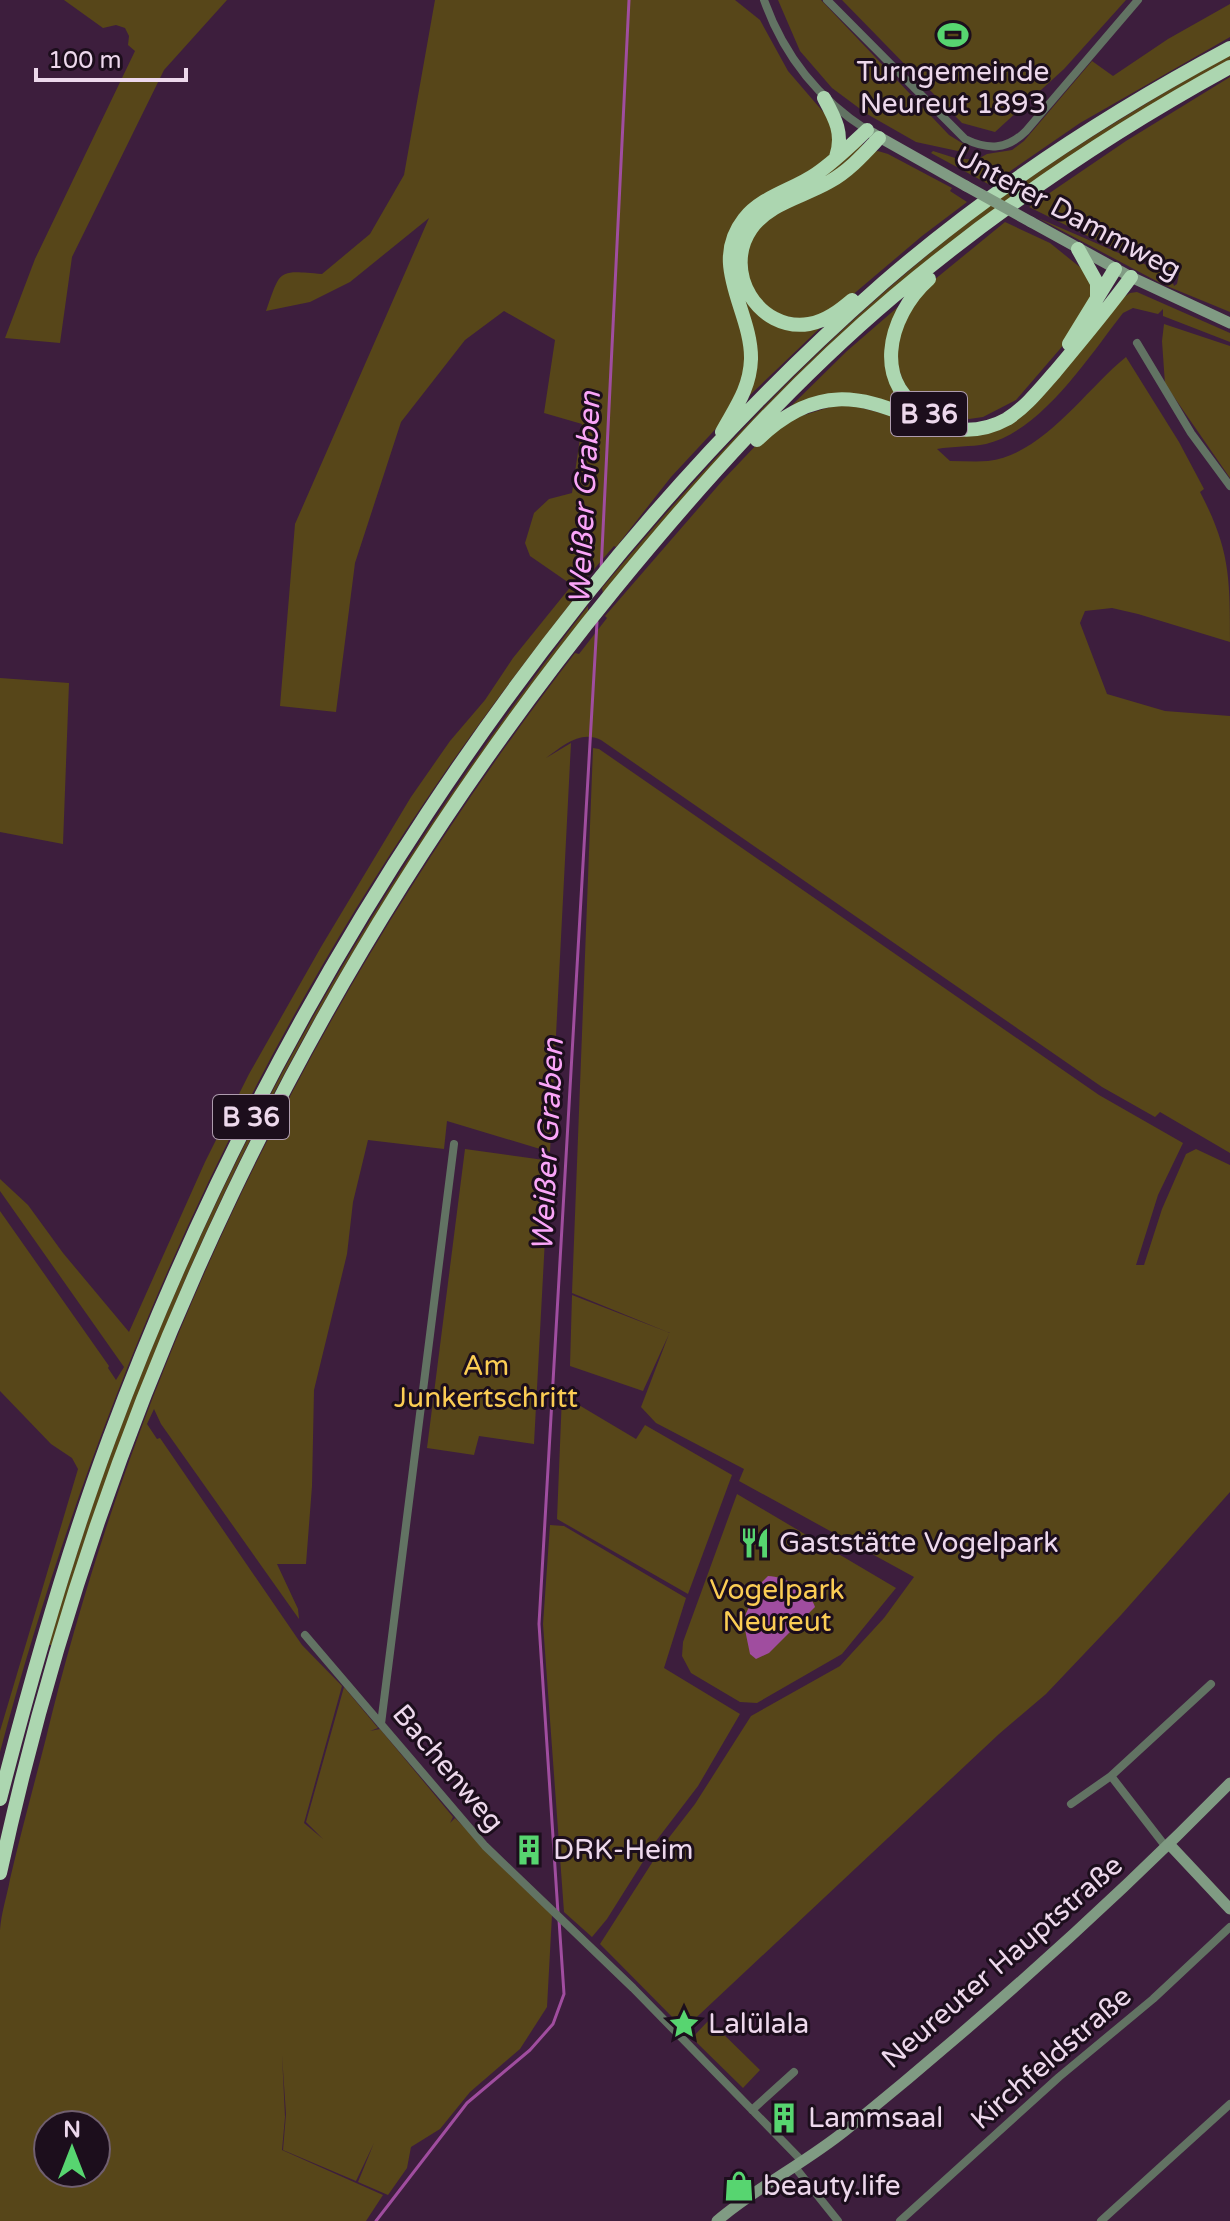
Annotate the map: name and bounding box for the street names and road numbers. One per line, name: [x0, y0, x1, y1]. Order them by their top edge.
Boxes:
street label: Unterer Dammweg: [949, 139, 1187, 287]
road number: B 36: [891, 392, 967, 436]
road number: B 36: [213, 1095, 289, 1139]
street label: Bachenweg: [385, 1698, 511, 1838]
street label: Neureuter Hauptstraße: [875, 1848, 1129, 2076]
street label: Kirchfeldstraße: [964, 1979, 1138, 2137]

